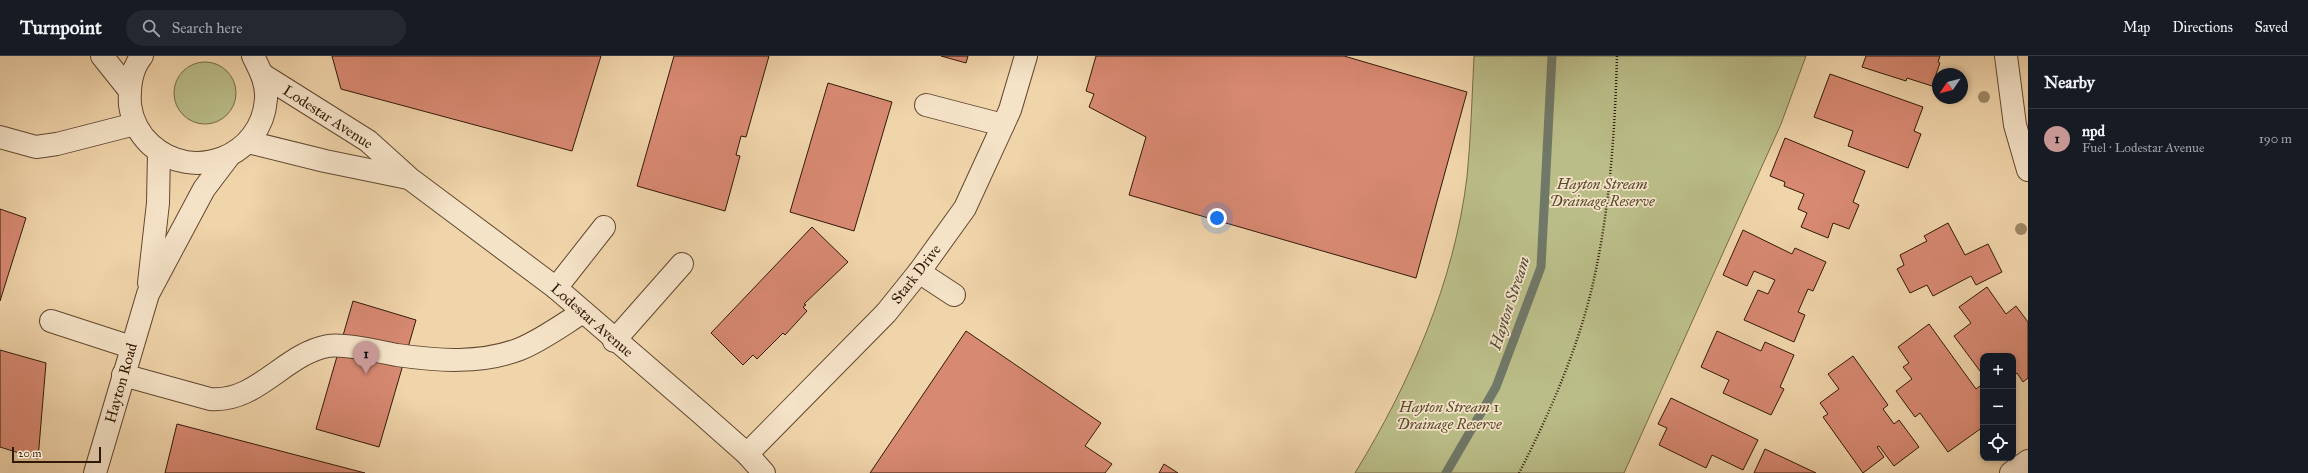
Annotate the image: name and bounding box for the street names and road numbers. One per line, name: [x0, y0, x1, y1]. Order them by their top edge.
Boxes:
street label: Lodestar Avenue: [280, 81, 376, 153]
street label: Stark Drive: [887, 241, 945, 307]
street label: Lodestar Avenue: [547, 279, 637, 361]
street label: Hayton Road: [101, 340, 141, 425]

